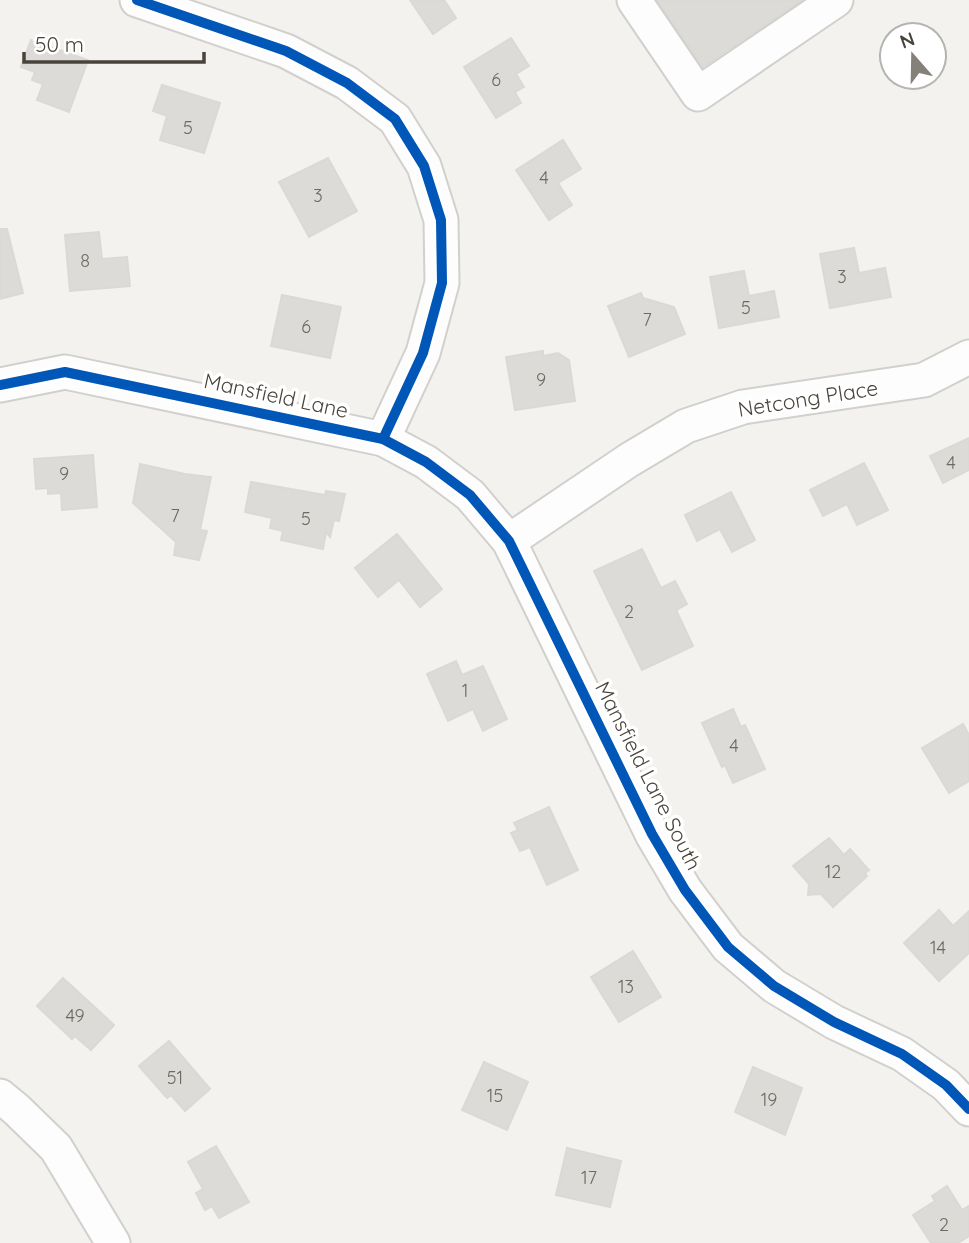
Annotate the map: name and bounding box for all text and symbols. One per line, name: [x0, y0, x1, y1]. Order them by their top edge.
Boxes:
scale bar: [24, 21, 205, 65]
north arrow: [878, 21, 948, 91]
text: N: [897, 26, 918, 54]
text: 50 m: [35, 31, 84, 57]
house number: 6: [491, 68, 501, 91]
house number: 5: [183, 116, 193, 139]
house number: 4: [539, 166, 549, 189]
house number: 3: [313, 184, 323, 207]
house number: 8: [80, 249, 90, 272]
house number: 3: [837, 265, 847, 288]
house number: 5: [741, 296, 751, 319]
house number: 7: [642, 308, 652, 331]
house number: 6: [301, 315, 311, 338]
street label: Mansfield Lane: [202, 367, 351, 423]
house number: 9: [536, 368, 546, 391]
street label: Netcong Place: [736, 374, 880, 422]
house number: 4: [946, 451, 956, 474]
house number: 9: [59, 462, 69, 485]
house number: 7: [170, 504, 180, 527]
house number: 5: [301, 507, 311, 530]
house number: 2: [624, 600, 634, 623]
street label: Mansfield Lane South: [590, 677, 708, 874]
house number: 1: [462, 679, 468, 702]
house number: 4: [729, 734, 739, 757]
house number: 12: [825, 860, 841, 883]
house number: 14: [930, 936, 946, 959]
house number: 13: [618, 975, 634, 998]
house number: 49: [65, 1004, 85, 1027]
house number: 51: [167, 1066, 183, 1089]
house number: 15: [487, 1084, 503, 1107]
house number: 19: [761, 1088, 777, 1111]
house number: 17: [581, 1166, 597, 1189]
house number: 2: [939, 1213, 949, 1236]

